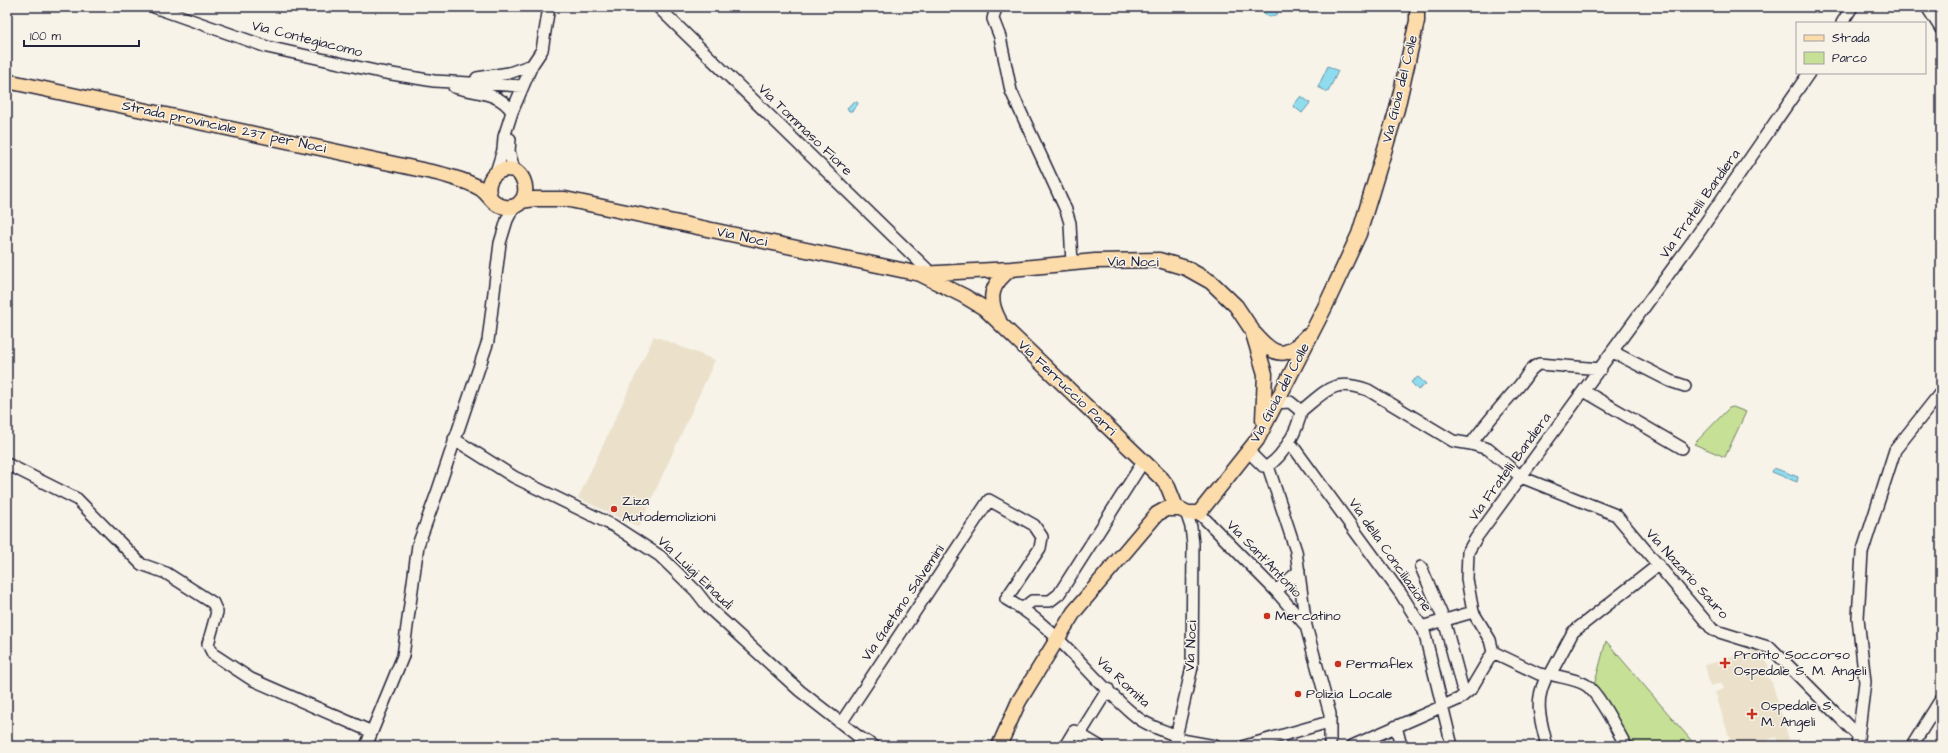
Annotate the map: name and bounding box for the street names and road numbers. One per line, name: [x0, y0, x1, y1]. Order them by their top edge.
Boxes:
street label: Via Contegiacomo: [249, 16, 365, 62]
street label: Via Gioia del Colle: [1377, 33, 1423, 145]
street label: Via Tommaso Fiore: [753, 80, 857, 181]
street label: Strada provinciale 237 per Noci: [120, 96, 328, 158]
street label: Via Fratelli Bandiera: [1655, 145, 1745, 263]
street label: Via Noci: [715, 222, 769, 252]
street label: Via Noci: [1107, 252, 1159, 272]
street label: Via Ferruccio Parri: [1013, 336, 1121, 440]
street label: Via Gioia del Colle: [1245, 339, 1315, 446]
street label: Via Fratelli Bandiera: [1464, 409, 1556, 525]
street label: Via della Conciliazione: [1343, 494, 1437, 616]
street label: Via Sant'Antonio: [1222, 516, 1306, 602]
street label: Via Nazario Sauro: [1641, 524, 1733, 624]
street label: Via Luigi Einaudi: [653, 532, 737, 614]
street label: Via Gaetano Salvemini: [857, 541, 949, 665]
street label: Via Noci: [1180, 620, 1202, 672]
street label: Via Romita: [1092, 652, 1154, 712]

